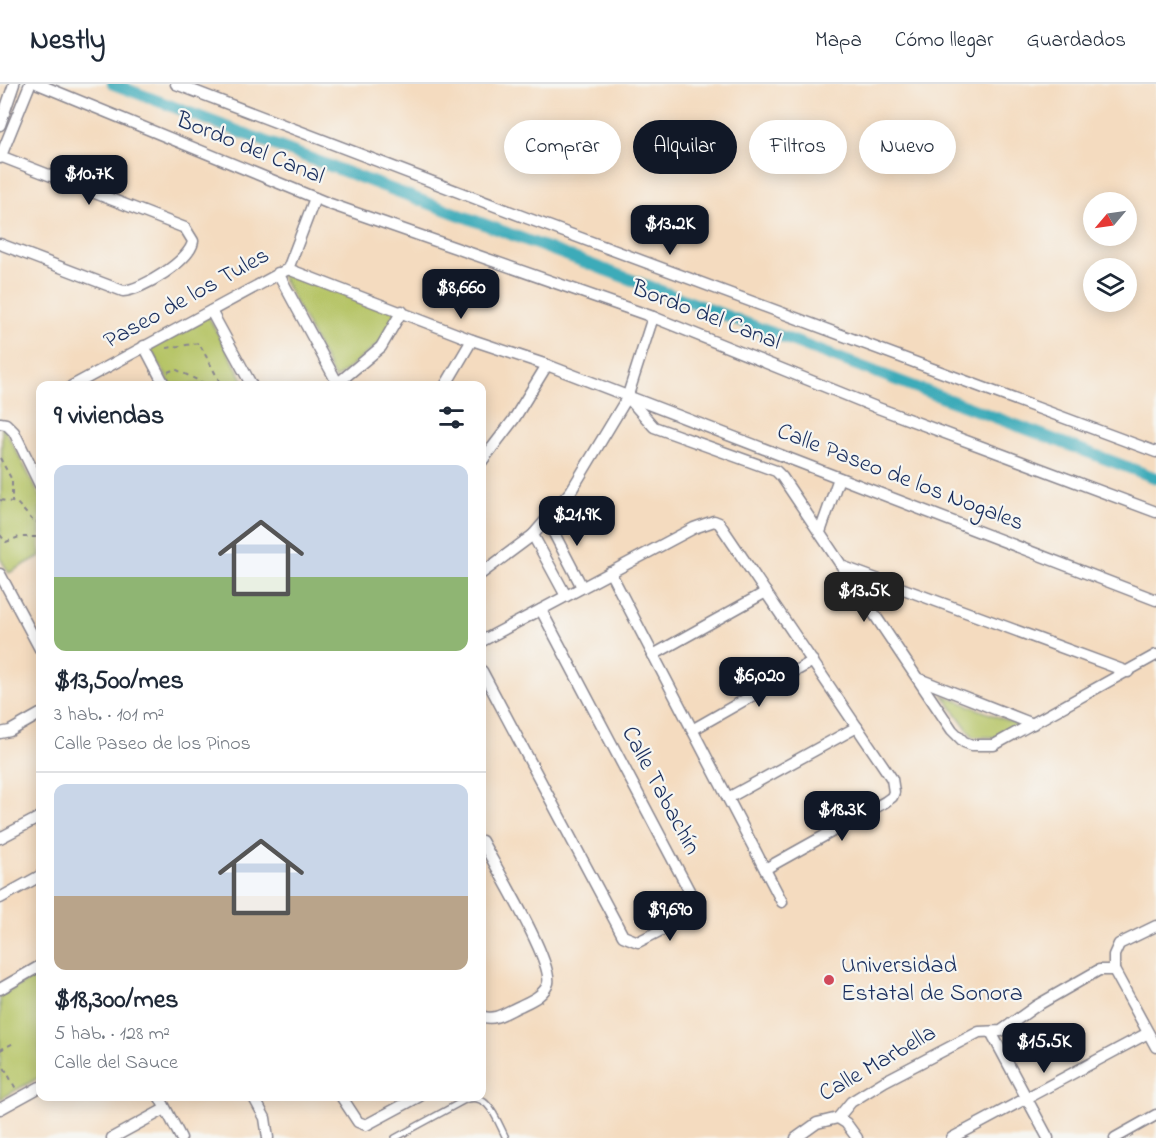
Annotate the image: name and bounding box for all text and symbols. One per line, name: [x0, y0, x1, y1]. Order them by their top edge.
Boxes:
text: Nestly: [30, 21, 105, 62]
text: Mapa: [815, 26, 862, 56]
text: Cómo llegar: [895, 26, 993, 56]
text: Guardados: [1026, 26, 1126, 56]
street label: Bordo del Canal: [170, 103, 329, 195]
chip: Comprar: [504, 120, 621, 174]
chip: Alquilar: [633, 120, 737, 174]
chip: Filtros: [749, 120, 847, 174]
chip: Nuevo: [859, 120, 956, 174]
pin: $10.7K: [40, 155, 138, 206]
text: $10.7K: [64, 160, 114, 189]
north arrow: [1083, 192, 1137, 246]
map controls: [1083, 192, 1137, 312]
pin: $13.2K: [621, 205, 719, 256]
text: $13.2K: [645, 210, 695, 239]
street label: Paseo de los Tules: [98, 239, 276, 359]
button: layers: [1083, 258, 1137, 312]
pin: $8,660: [412, 269, 510, 320]
street label: Bordo del Canal: [625, 271, 786, 361]
text: $8,660: [436, 274, 486, 303]
text: 9 viviendas: [54, 398, 164, 436]
icon: filters: [435, 401, 468, 434]
street label: Calle Paseo de los Nogales: [771, 415, 1029, 541]
pin: $21.9K: [528, 496, 626, 547]
text: $21.9K: [553, 501, 601, 530]
icon: home: [207, 504, 315, 612]
pin: $13.5K: [815, 572, 913, 623]
text: $13.5K: [838, 577, 890, 606]
pin: $6,020: [710, 657, 808, 708]
text: $6,020: [733, 662, 785, 691]
text: $13,500/mes: [54, 663, 184, 701]
text: 3 hab. · 101 m²: [54, 701, 164, 730]
street label: Calle Tabachín: [611, 720, 709, 862]
text: Calle Paseo de los Pinos: [54, 730, 251, 759]
pin: $18.3K: [793, 791, 891, 842]
text: $18.3K: [818, 796, 866, 825]
icon: home: [207, 823, 315, 931]
pin: $9,690: [621, 891, 719, 942]
text: $9,690: [647, 896, 693, 925]
place label: Universidad Estatal de Sonora: [841, 949, 1023, 1012]
marker: Universidad Estatal de Sonora: [822, 973, 836, 987]
text: $18,300/mes: [54, 982, 179, 1020]
street label: Calle Marbella: [813, 1016, 943, 1112]
text: 5 hab. · 128 m²: [54, 1020, 170, 1049]
pin: $15.5K: [995, 1023, 1093, 1074]
text: $15.5K: [1016, 1028, 1072, 1057]
text: Calle del Sauce: [54, 1049, 178, 1078]

